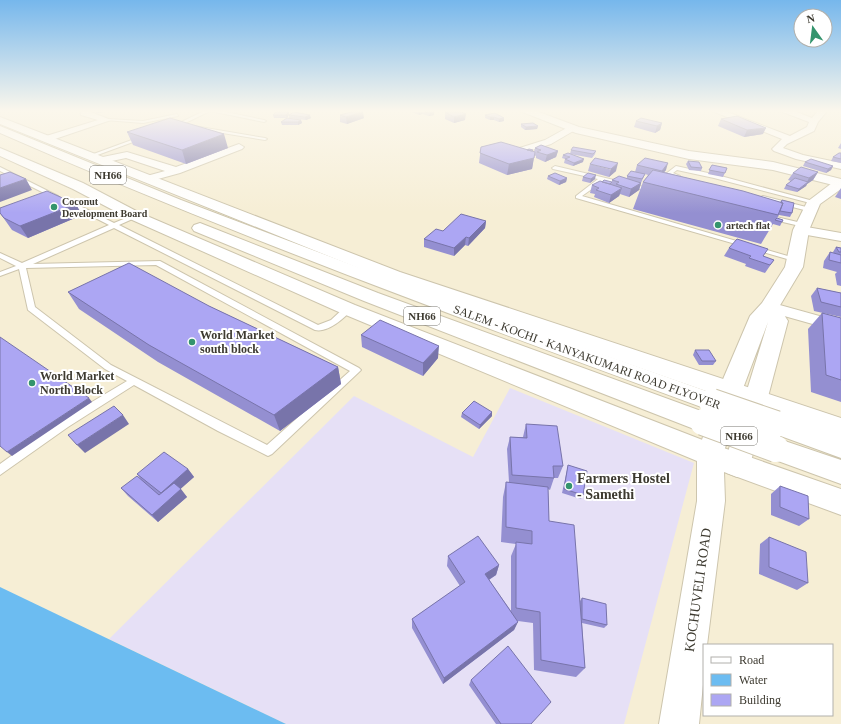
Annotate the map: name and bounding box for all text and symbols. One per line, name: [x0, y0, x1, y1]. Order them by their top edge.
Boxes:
north arrow: [793, 8, 833, 48]
text: N: [805, 12, 816, 25]
road number: NH66: [90, 166, 126, 184]
place label: Coconut Development Board: [62, 196, 148, 219]
marker: Coconut Development Board: [49, 202, 59, 212]
marker: artech flat: [713, 220, 723, 230]
place label: artech flat: [726, 220, 771, 231]
street label: SALEM - KOCHI - KANYAKUMARI ROAD FLYOVER: [451, 302, 723, 412]
road number: NH66: [404, 307, 440, 325]
place label: World Market south block: [200, 328, 274, 356]
marker: World Market south block: [187, 337, 197, 347]
place label: World Market North Block: [40, 369, 114, 397]
marker: World Market North Block: [27, 378, 37, 388]
road number: NH66: [721, 427, 757, 445]
place label: Farmers Hostel - Samethi: [577, 471, 670, 502]
marker: Farmers Hostel - Samethi: [564, 481, 574, 491]
street label: KOCHUVELI ROAD: [682, 527, 714, 653]
legend: [703, 644, 833, 716]
text: Road: [739, 653, 764, 667]
text: Water: [739, 673, 767, 687]
text: Building: [739, 693, 781, 707]

